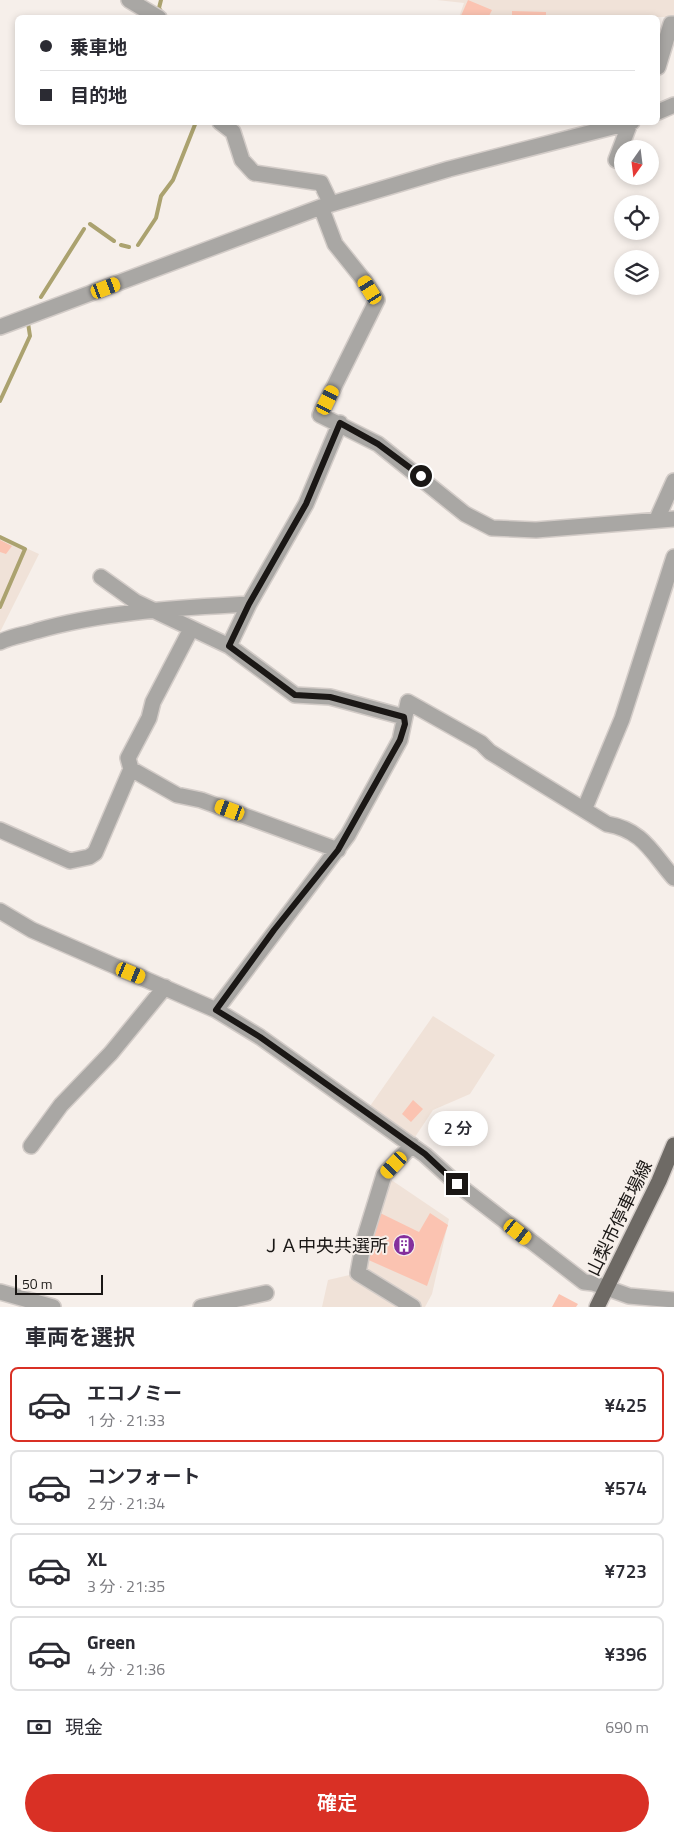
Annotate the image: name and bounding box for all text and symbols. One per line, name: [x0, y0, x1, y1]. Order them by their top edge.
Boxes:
text: 乗車地: [70, 32, 127, 61]
text: 目的地: [70, 80, 127, 109]
north arrow: [614, 140, 659, 185]
map controls: [614, 140, 659, 295]
button: locate: [614, 195, 659, 240]
button: layers: [614, 250, 659, 295]
car: [355, 273, 384, 307]
car: [89, 276, 122, 300]
car: [314, 383, 341, 417]
route start: [410, 465, 432, 487]
car: [213, 798, 246, 822]
car: [114, 960, 147, 986]
callout: 2 分: [427, 1112, 487, 1146]
text: 2 分: [444, 1116, 472, 1140]
car: [378, 1149, 409, 1181]
street label: 山梨市停車場線: [579, 1155, 659, 1281]
route end: [446, 1173, 468, 1195]
car: [501, 1217, 534, 1247]
place label: ＪＡ中央共選所: [262, 1232, 388, 1259]
building icon: ＪＡ中央共選所: [392, 1233, 416, 1257]
scale bar: [15, 1272, 102, 1295]
text: 50 m: [22, 1273, 52, 1294]
text: 車両を選択: [25, 1320, 135, 1354]
text: エコノミー: [87, 1378, 182, 1407]
icon: car: [27, 1382, 72, 1427]
text: ¥425: [604, 1390, 647, 1419]
text: 1 分 · 21:33: [87, 1408, 165, 1432]
text: コンフォート: [87, 1461, 200, 1490]
icon: car: [27, 1465, 72, 1510]
text: ¥574: [604, 1473, 647, 1502]
text: 2 分 · 21:34: [87, 1491, 165, 1515]
text: XL: [87, 1544, 107, 1573]
icon: car: [27, 1548, 72, 1593]
text: ¥723: [604, 1556, 647, 1585]
text: 3 分 · 21:35: [87, 1574, 165, 1598]
text: Green: [87, 1627, 136, 1656]
icon: car: [27, 1631, 72, 1676]
text: ¥396: [604, 1639, 647, 1668]
text: 4 分 · 21:36: [87, 1657, 165, 1681]
text: 現金: [65, 1712, 103, 1741]
icon: cash: [25, 1713, 53, 1741]
text: 690 m: [605, 1715, 649, 1739]
button: 確定: [25, 1774, 649, 1832]

